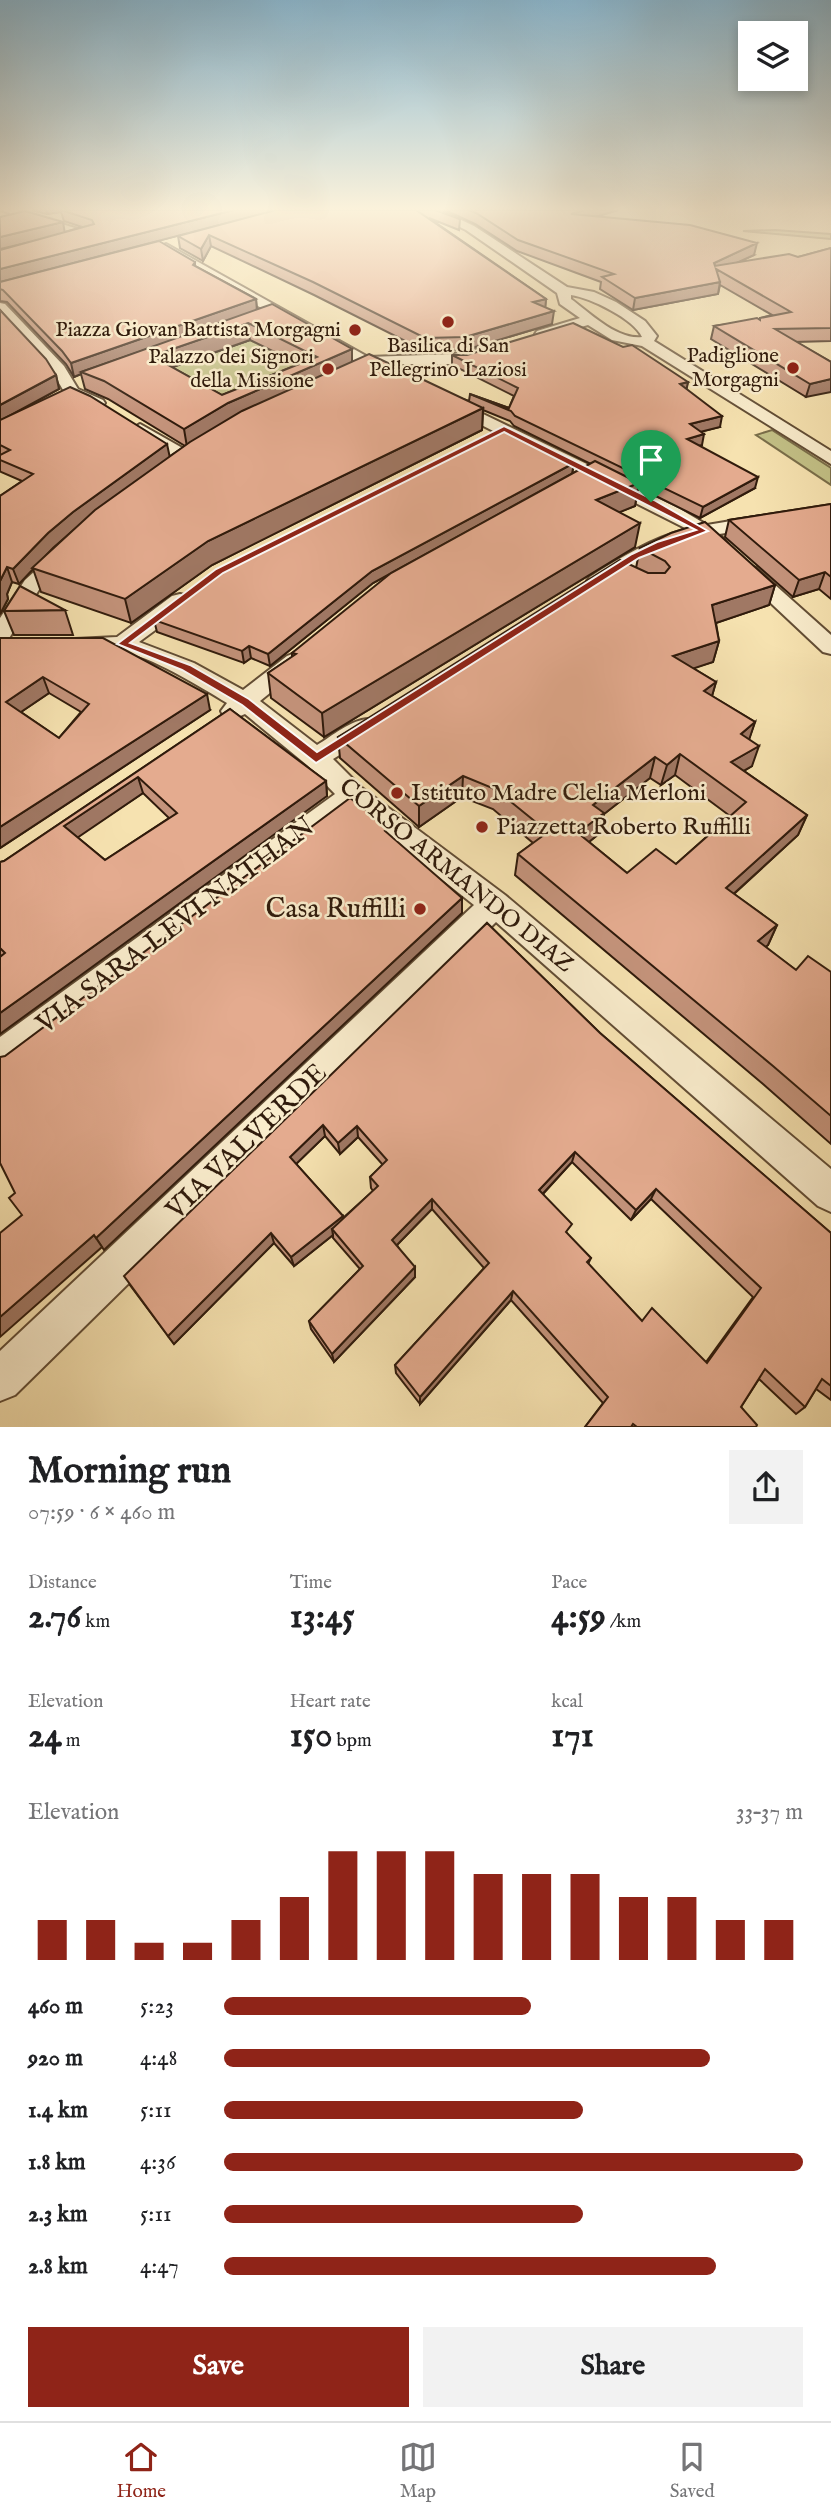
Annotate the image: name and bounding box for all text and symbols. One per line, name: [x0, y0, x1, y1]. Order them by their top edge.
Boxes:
map controls: [738, 21, 808, 91]
button: layers: [738, 21, 808, 91]
marker: Basilica di San Pellegrino Laziosi: [440, 314, 456, 330]
place label: Piazza Giovan Battista Morgagni: [55, 317, 341, 344]
marker: Piazza Giovan Battista Morgagni: [347, 322, 363, 338]
place label: Basilica di San Pellegrino Laziosi: [369, 333, 527, 384]
place label: Padiglione Morgagni: [686, 343, 779, 394]
place label: Palazzo dei Signori della Missione: [148, 344, 314, 395]
marker: Padiglione Morgagni: [785, 360, 801, 376]
marker: Palazzo dei Signori della Missione: [320, 361, 336, 377]
pin: [621, 430, 681, 502]
icon: arrive: [632, 441, 670, 479]
street label: CORSO ARMANDO DIAZ: [332, 772, 580, 980]
place label: Istituto Madre Clelia Merloni: [411, 778, 706, 809]
marker: Istituto Madre Clelia Merloni: [389, 785, 405, 801]
street label: VIA SARA LEVI NATHAN: [29, 810, 322, 1043]
place label: Piazzetta Roberto Ruffilli: [496, 812, 751, 843]
marker: Piazzetta Roberto Ruffilli: [474, 819, 490, 835]
place label: Casa Ruffilli: [265, 892, 406, 927]
marker: Casa Ruffilli: [412, 901, 428, 917]
street label: VIA VALVERDE: [158, 1056, 335, 1229]
text: Morning run: [28, 1448, 231, 1496]
button: share: [729, 1450, 803, 1524]
text: 07:59 · 6 × 460 m: [28, 1498, 175, 1527]
text: Distance: [28, 1571, 97, 1595]
text: Time: [290, 1571, 332, 1595]
text: Pace: [551, 1571, 587, 1595]
text: 2.76: [28, 1595, 81, 1640]
text: 13:45: [290, 1595, 355, 1640]
text: 4:59: [551, 1595, 606, 1640]
text: km: [81, 1610, 110, 1634]
text: /km: [606, 1610, 641, 1634]
text: Elevation: [28, 1690, 103, 1714]
text: Heart rate: [290, 1690, 371, 1714]
text: kcal: [551, 1690, 583, 1714]
text: 24: [28, 1714, 62, 1759]
text: 150: [290, 1714, 332, 1759]
text: 171: [551, 1714, 594, 1759]
text: m: [62, 1729, 80, 1753]
text: bpm: [332, 1729, 372, 1753]
text: Elevation: [28, 1798, 119, 1827]
text: 33–37 m: [736, 1798, 803, 1827]
text: 460 m: [28, 1992, 83, 2021]
text: 5:23: [140, 1992, 174, 2021]
text: 920 m: [28, 2044, 83, 2073]
text: 4:48: [140, 2044, 178, 2073]
text: 1.4 km: [28, 2096, 88, 2125]
text: 5:11: [140, 2096, 172, 2125]
text: 1.8 km: [28, 2148, 86, 2177]
text: 4:36: [140, 2148, 176, 2177]
text: 2.3 km: [28, 2200, 87, 2229]
text: 5:11: [140, 2200, 172, 2229]
text: 2.8 km: [28, 2252, 88, 2281]
text: 4:47: [140, 2252, 179, 2281]
button: Save: [28, 2327, 409, 2407]
button: Share: [423, 2327, 803, 2407]
tab: Home: [116, 2438, 166, 2504]
tab: Map: [399, 2438, 437, 2504]
tab: Saved: [670, 2438, 715, 2504]

